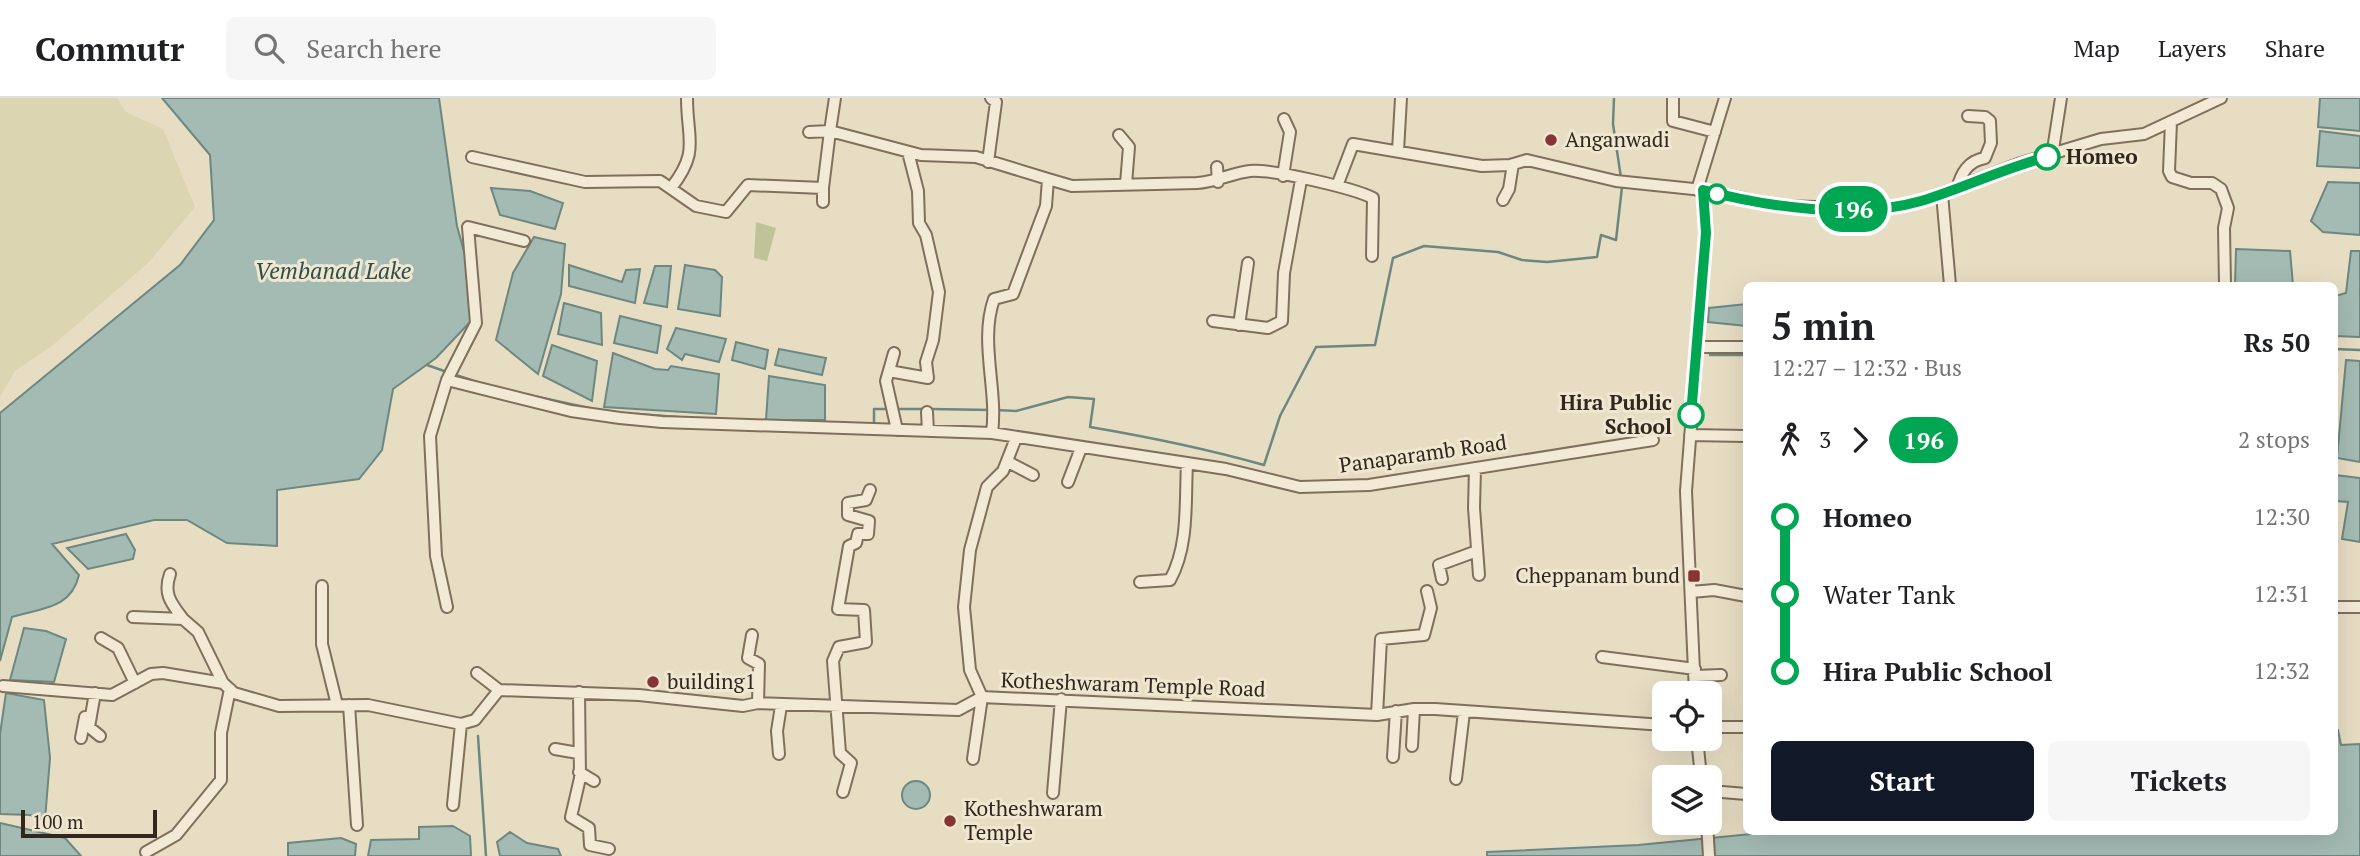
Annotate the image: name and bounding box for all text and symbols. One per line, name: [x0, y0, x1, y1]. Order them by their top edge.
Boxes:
search box: [226, 17, 716, 80]
text: Commutr: [35, 27, 184, 70]
icon: search: [250, 29, 288, 67]
text: Search here: [306, 31, 442, 65]
text: Map: [2073, 32, 2120, 64]
text: Layers: [2158, 32, 2227, 64]
text: Share: [2265, 32, 2325, 64]
place label: Anganwadi: [1565, 125, 1670, 153]
marker: Anganwadi: [1543, 132, 1559, 148]
place label: Homeo: [2066, 142, 2138, 170]
marker: Homeo: [2034, 144, 2060, 170]
unlabelled marker: [1707, 184, 1727, 204]
line badge: 196: [1813, 186, 1893, 232]
text: 196: [1833, 193, 1873, 225]
water label: Vembanad Lake: [255, 255, 411, 286]
text: 5 min: [1771, 301, 1875, 351]
text: Rs 50: [2244, 325, 2310, 359]
text: 12:27 – 12:32 · Bus: [1771, 352, 1962, 383]
place label: Hira Public School: [1560, 388, 1672, 440]
marker: Hira Public School: [1678, 402, 1704, 428]
icon: walk: [1771, 421, 1809, 459]
icon: forward: [1841, 421, 1879, 459]
text: 3: [1819, 424, 1831, 455]
text: 196: [1903, 424, 1944, 456]
text: 2 stops: [2238, 424, 2310, 455]
street label: Panaparamb Road: [1337, 427, 1509, 479]
text: Homeo: [1823, 500, 1912, 534]
text: 12:30: [2253, 501, 2310, 532]
place label: Cheppanam bund: [1515, 561, 1680, 589]
marker: Cheppanam bund: [1686, 568, 1702, 584]
text: Water Tank: [1823, 577, 1955, 611]
text: 12:31: [2253, 578, 2310, 609]
text: Hira Public School: [1823, 654, 2052, 688]
text: 12:32: [2253, 655, 2310, 686]
street label: Kotheshwaram Temple Road: [1000, 665, 1266, 703]
place label: building1: [667, 667, 756, 695]
marker: building1: [645, 674, 661, 690]
map controls: [1652, 681, 1722, 835]
button: locate: [1652, 681, 1722, 751]
button: Start: [1771, 741, 2034, 821]
button: Tickets: [2048, 741, 2310, 821]
button: layers: [1652, 765, 1722, 835]
place label: Kotheshwaram Temple: [964, 794, 1103, 846]
scale bar: [21, 807, 158, 839]
text: 100 m: [32, 809, 83, 834]
marker: Kotheshwaram Temple: [942, 813, 958, 829]

